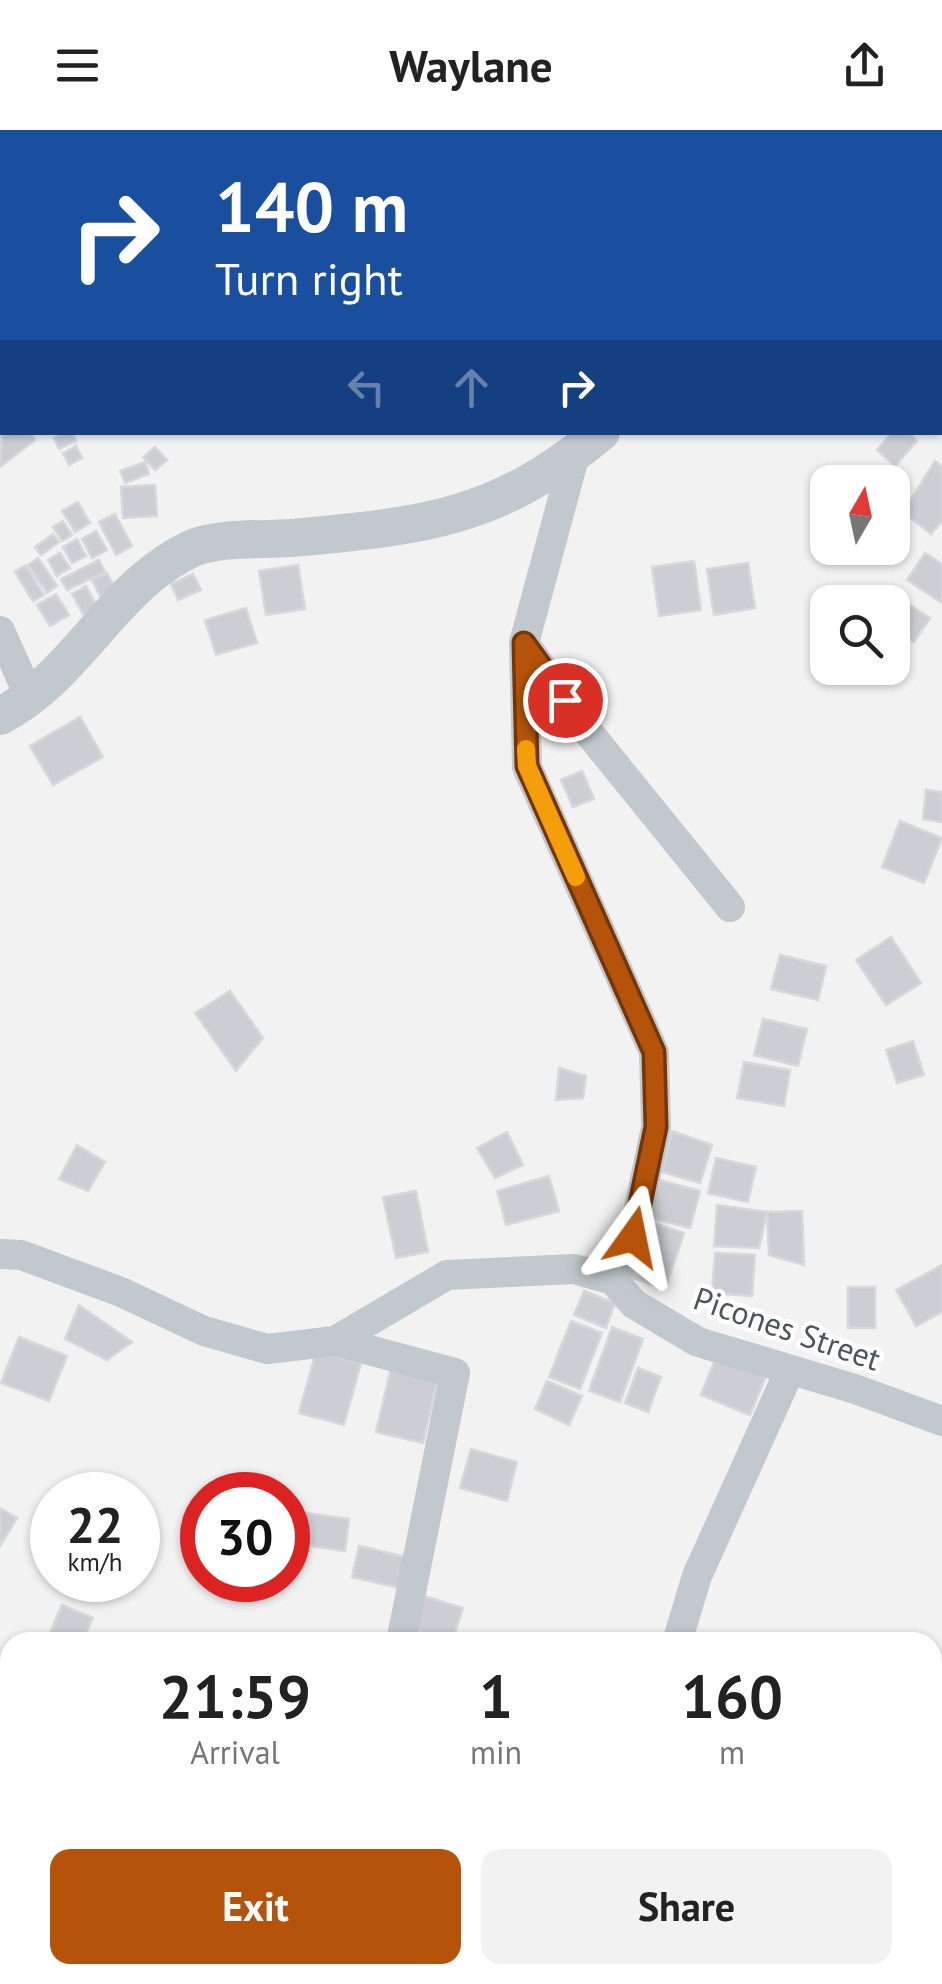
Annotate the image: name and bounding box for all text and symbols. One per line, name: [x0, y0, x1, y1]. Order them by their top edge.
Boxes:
text: Waylane: [389, 36, 553, 94]
icon: menu: [50, 38, 105, 93]
icon: share: [837, 38, 892, 93]
text: 140 m: [215, 161, 408, 251]
icon: right: [50, 170, 180, 300]
text: Turn right: [215, 249, 403, 307]
icon: left: [339, 360, 394, 415]
icon: ahead: [444, 360, 499, 415]
icon: right: [549, 360, 604, 415]
north arrow: [810, 465, 910, 565]
map controls: [810, 465, 910, 685]
button: search: [810, 585, 910, 685]
pin: [523, 658, 608, 743]
icon: arrive: [538, 673, 593, 728]
position arrow: [581, 1185, 685, 1289]
street label: Picones Street: [688, 1276, 886, 1380]
speed limit sign: 30: [180, 1472, 310, 1602]
text: 22: [67, 1492, 123, 1557]
text: km/h: [68, 1546, 122, 1578]
text: 21:59: [159, 1657, 311, 1735]
text: 1: [479, 1657, 513, 1735]
text: 160: [681, 1657, 783, 1735]
text: Arrival: [190, 1731, 280, 1773]
text: min: [470, 1731, 522, 1773]
text: m: [719, 1731, 745, 1773]
button: Exit: [50, 1849, 461, 1964]
button: Share: [481, 1849, 892, 1964]

